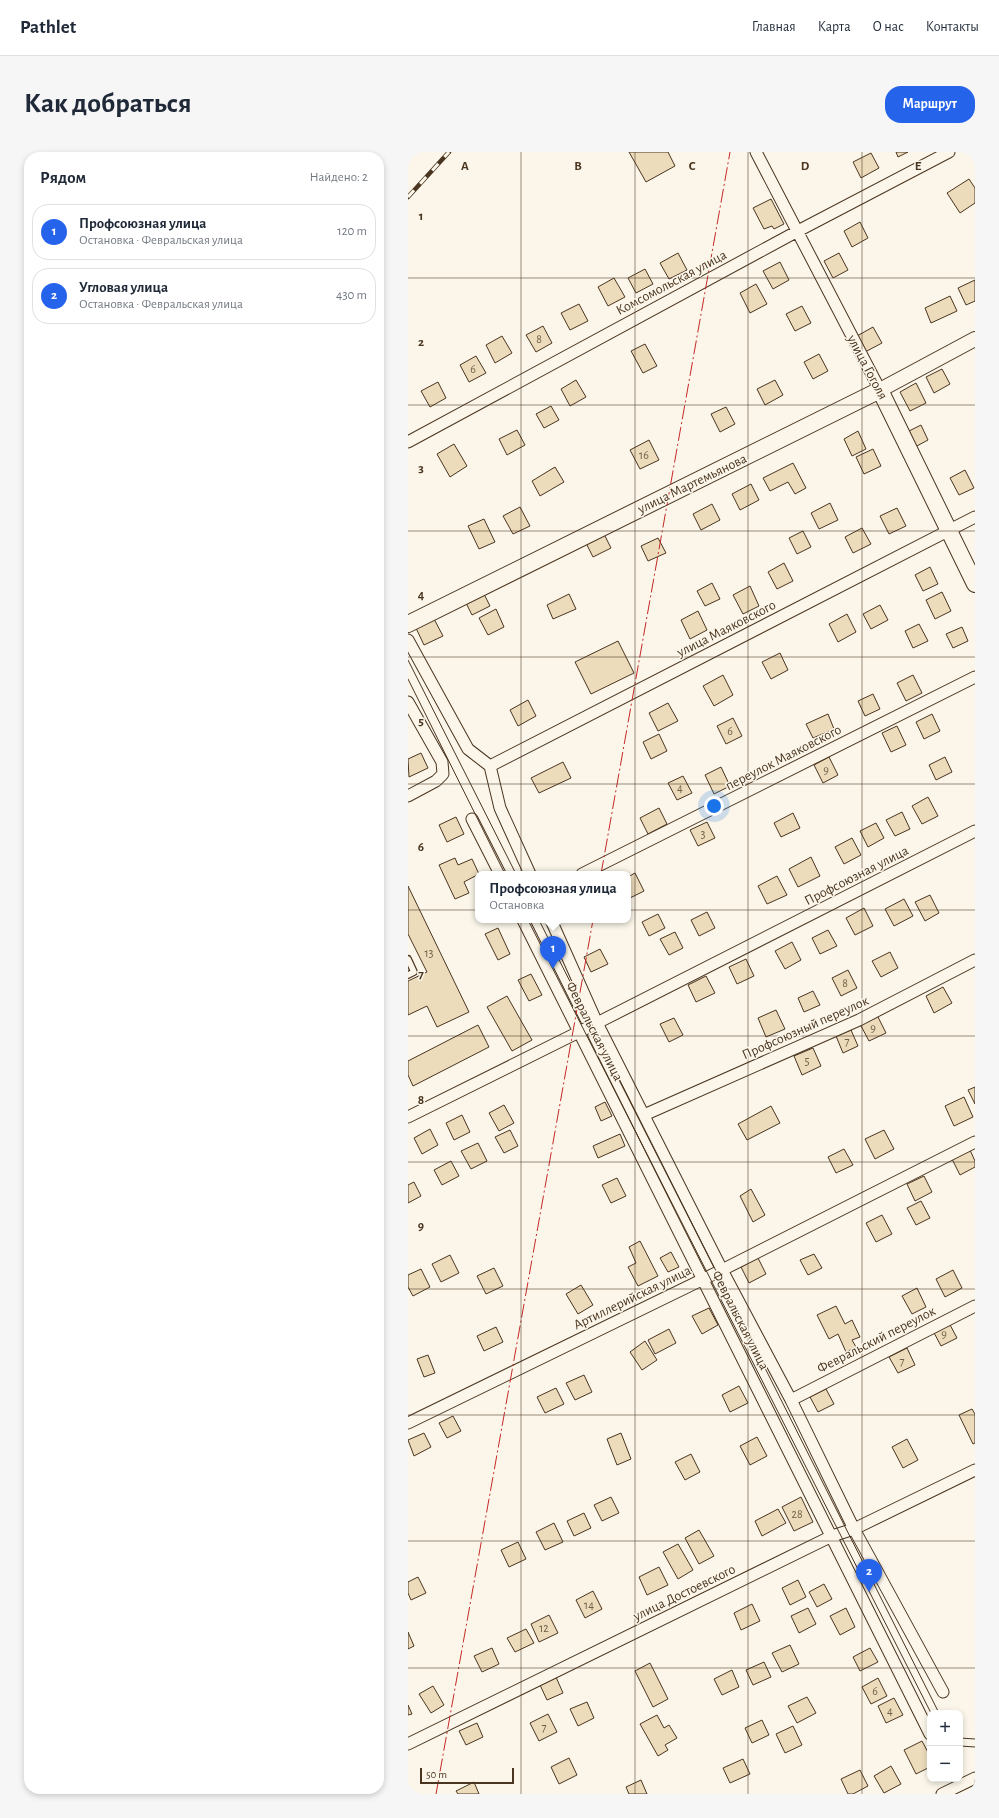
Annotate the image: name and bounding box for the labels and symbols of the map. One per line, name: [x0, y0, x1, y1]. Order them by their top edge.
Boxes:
text: A: [461, 160, 469, 173]
text: B: [574, 160, 582, 173]
text: C: [689, 160, 696, 173]
text: D: [801, 160, 810, 173]
text: E: [915, 160, 922, 173]
text: 1: [419, 210, 423, 223]
street label: Комсомольская улица: [614, 248, 730, 318]
street label: улица Гоголя: [844, 332, 890, 402]
house number: 8: [536, 333, 542, 345]
text: 2: [418, 336, 424, 349]
house number: 6: [470, 363, 476, 375]
house number: 16: [639, 449, 649, 461]
street label: улица Мартемьянова: [635, 451, 750, 517]
text: 3: [418, 462, 424, 475]
text: 4: [418, 589, 425, 602]
street label: улица Маяковского: [674, 598, 778, 660]
text: 5: [418, 715, 424, 728]
street label: переулок Маяковского: [723, 723, 844, 793]
house number: 6: [727, 725, 733, 737]
house number: 9: [823, 764, 829, 776]
house number: 4: [677, 782, 683, 794]
your location: [704, 796, 724, 816]
house number: 3: [701, 828, 706, 840]
text: 6: [418, 841, 424, 854]
street label: Профсоюзная улица: [802, 843, 911, 908]
pin: 1: [540, 936, 566, 969]
house number: 13: [424, 947, 434, 959]
text: 7: [418, 968, 424, 981]
house number: 8: [842, 977, 848, 989]
street label: Февральская улица: [563, 980, 625, 1084]
street label: Профсоюзный переулок: [740, 993, 871, 1062]
house number: 9: [870, 1022, 876, 1034]
house number: 7: [844, 1035, 850, 1047]
house number: 5: [804, 1055, 810, 1067]
text: 8: [418, 1094, 424, 1107]
text: 9: [418, 1220, 424, 1233]
street label: Артиллерийская улица: [572, 1263, 694, 1332]
street label: Февральская улица: [709, 1269, 771, 1373]
street label: Февральский переулок: [815, 1304, 938, 1376]
house number: 9: [941, 1328, 947, 1340]
house number: 7: [899, 1355, 905, 1367]
house number: 28: [791, 1508, 803, 1520]
pin: 2: [856, 1559, 882, 1592]
street label: улица Достоевского: [630, 1562, 738, 1624]
house number: 14: [584, 1599, 594, 1611]
house number: 12: [539, 1622, 549, 1634]
house number: 6: [872, 1685, 878, 1697]
house number: 4: [887, 1705, 893, 1717]
house number: 7: [541, 1721, 547, 1733]
scale bar: [420, 1766, 514, 1785]

